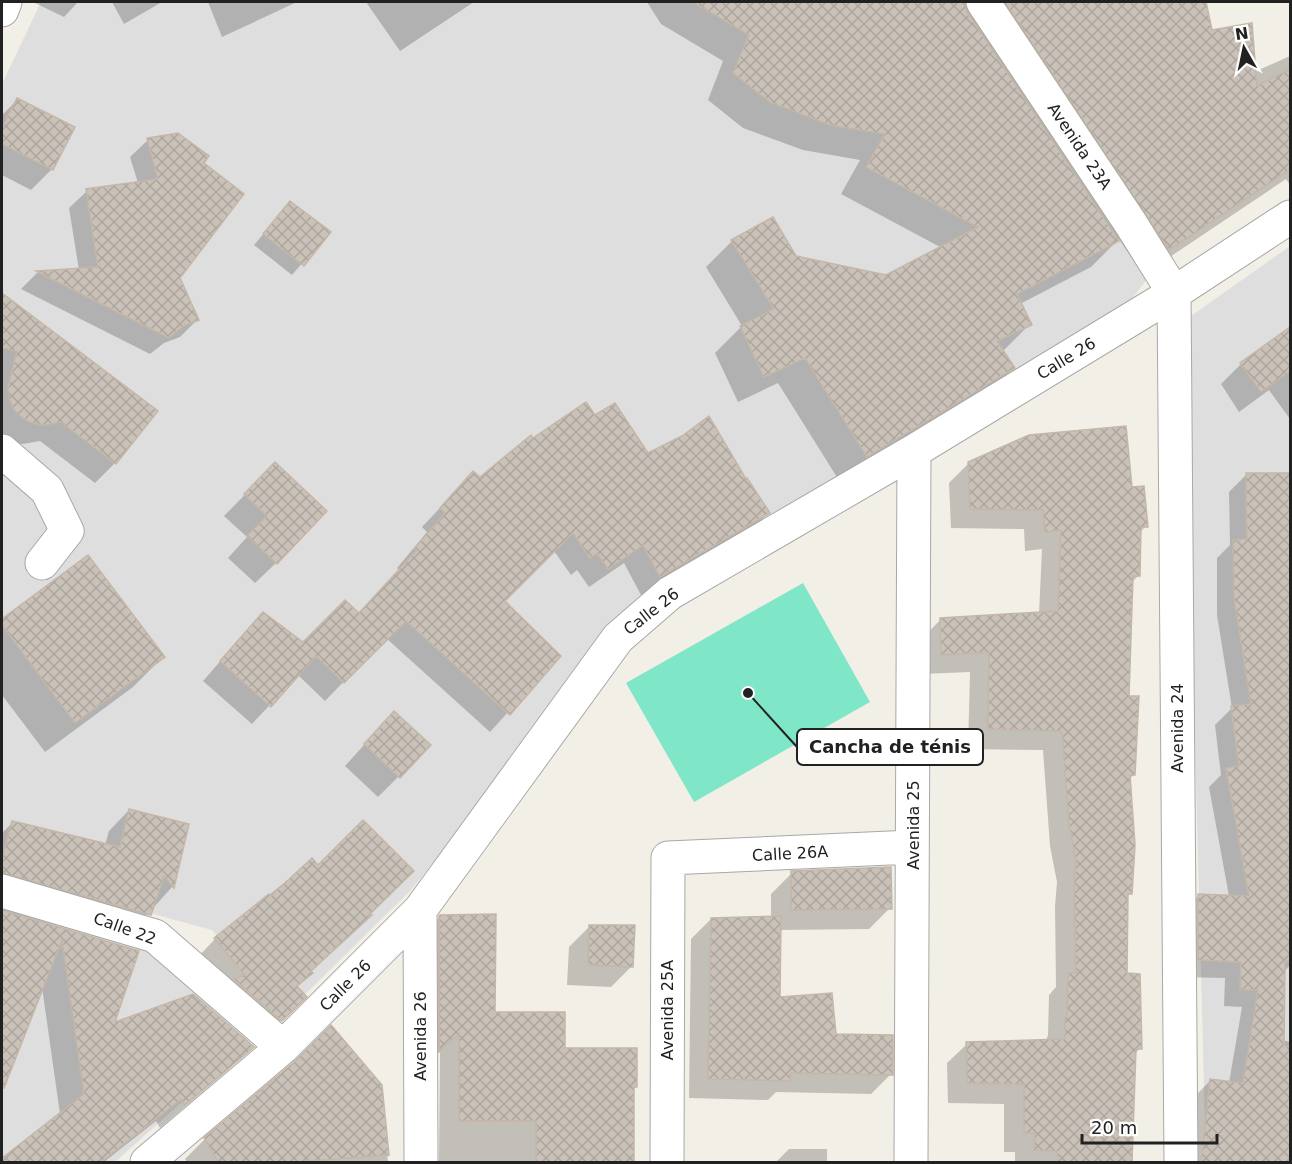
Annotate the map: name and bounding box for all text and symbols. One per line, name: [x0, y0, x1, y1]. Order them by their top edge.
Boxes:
north arrow: [1214, 18, 1274, 78]
text: N: [1234, 23, 1250, 44]
street label: Avenida 23A: [1044, 99, 1116, 193]
street label: Calle 26: [1033, 334, 1099, 383]
street label: Calle 26: [620, 584, 683, 639]
street label: Avenida 24: [1168, 683, 1187, 773]
callout: Cancha de ténis: [797, 729, 983, 765]
text: Cancha de ténis: [809, 736, 971, 757]
street label: Avenida 25: [904, 780, 923, 870]
street label: Calle 26A: [752, 842, 829, 865]
street label: Calle 22: [91, 908, 159, 949]
street label: Calle 26: [316, 956, 375, 1015]
street label: Avenida 25A: [658, 960, 677, 1060]
street label: Avenida 26: [411, 991, 430, 1081]
scale bar: [1082, 1107, 1217, 1145]
text: 20 m: [1091, 1117, 1137, 1138]

